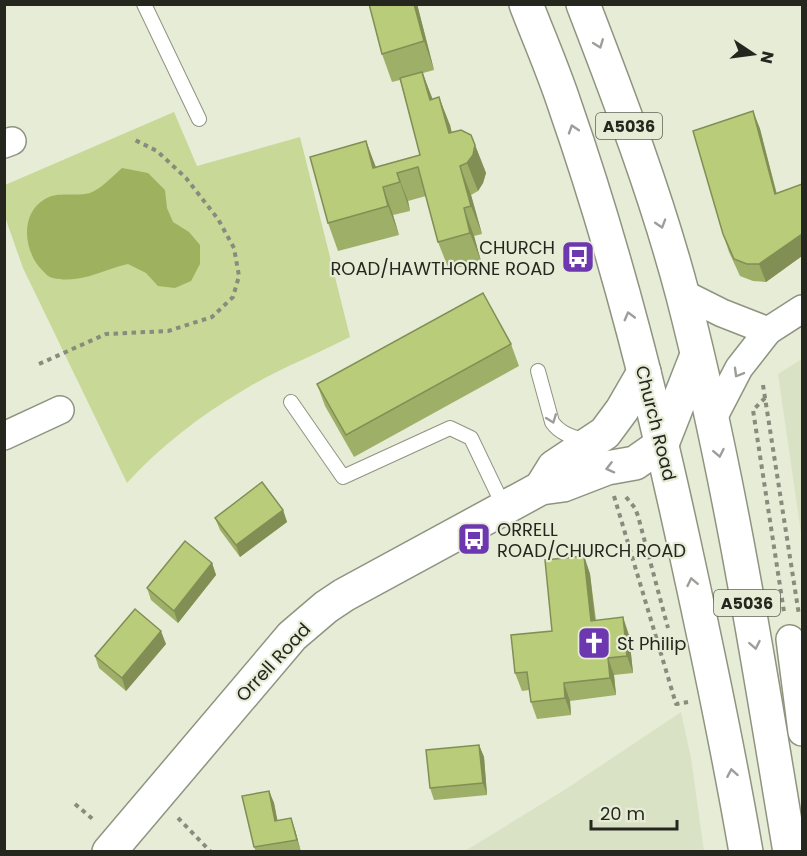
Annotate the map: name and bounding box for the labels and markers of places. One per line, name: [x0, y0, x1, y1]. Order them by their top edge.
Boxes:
place label: CHURCH ROAD/HAWTHORNE ROAD: [330, 235, 555, 281]
bus stop icon: CHURCH ROAD/HAWTHORNE ROAD: [560, 239, 596, 275]
place label: ORRELL ROAD/CHURCH ROAD: [497, 517, 686, 563]
bus stop icon: ORRELL ROAD/CHURCH ROAD: [456, 521, 492, 557]
church icon: St Philip: [576, 625, 612, 661]
place label: St Philip: [617, 631, 686, 656]

